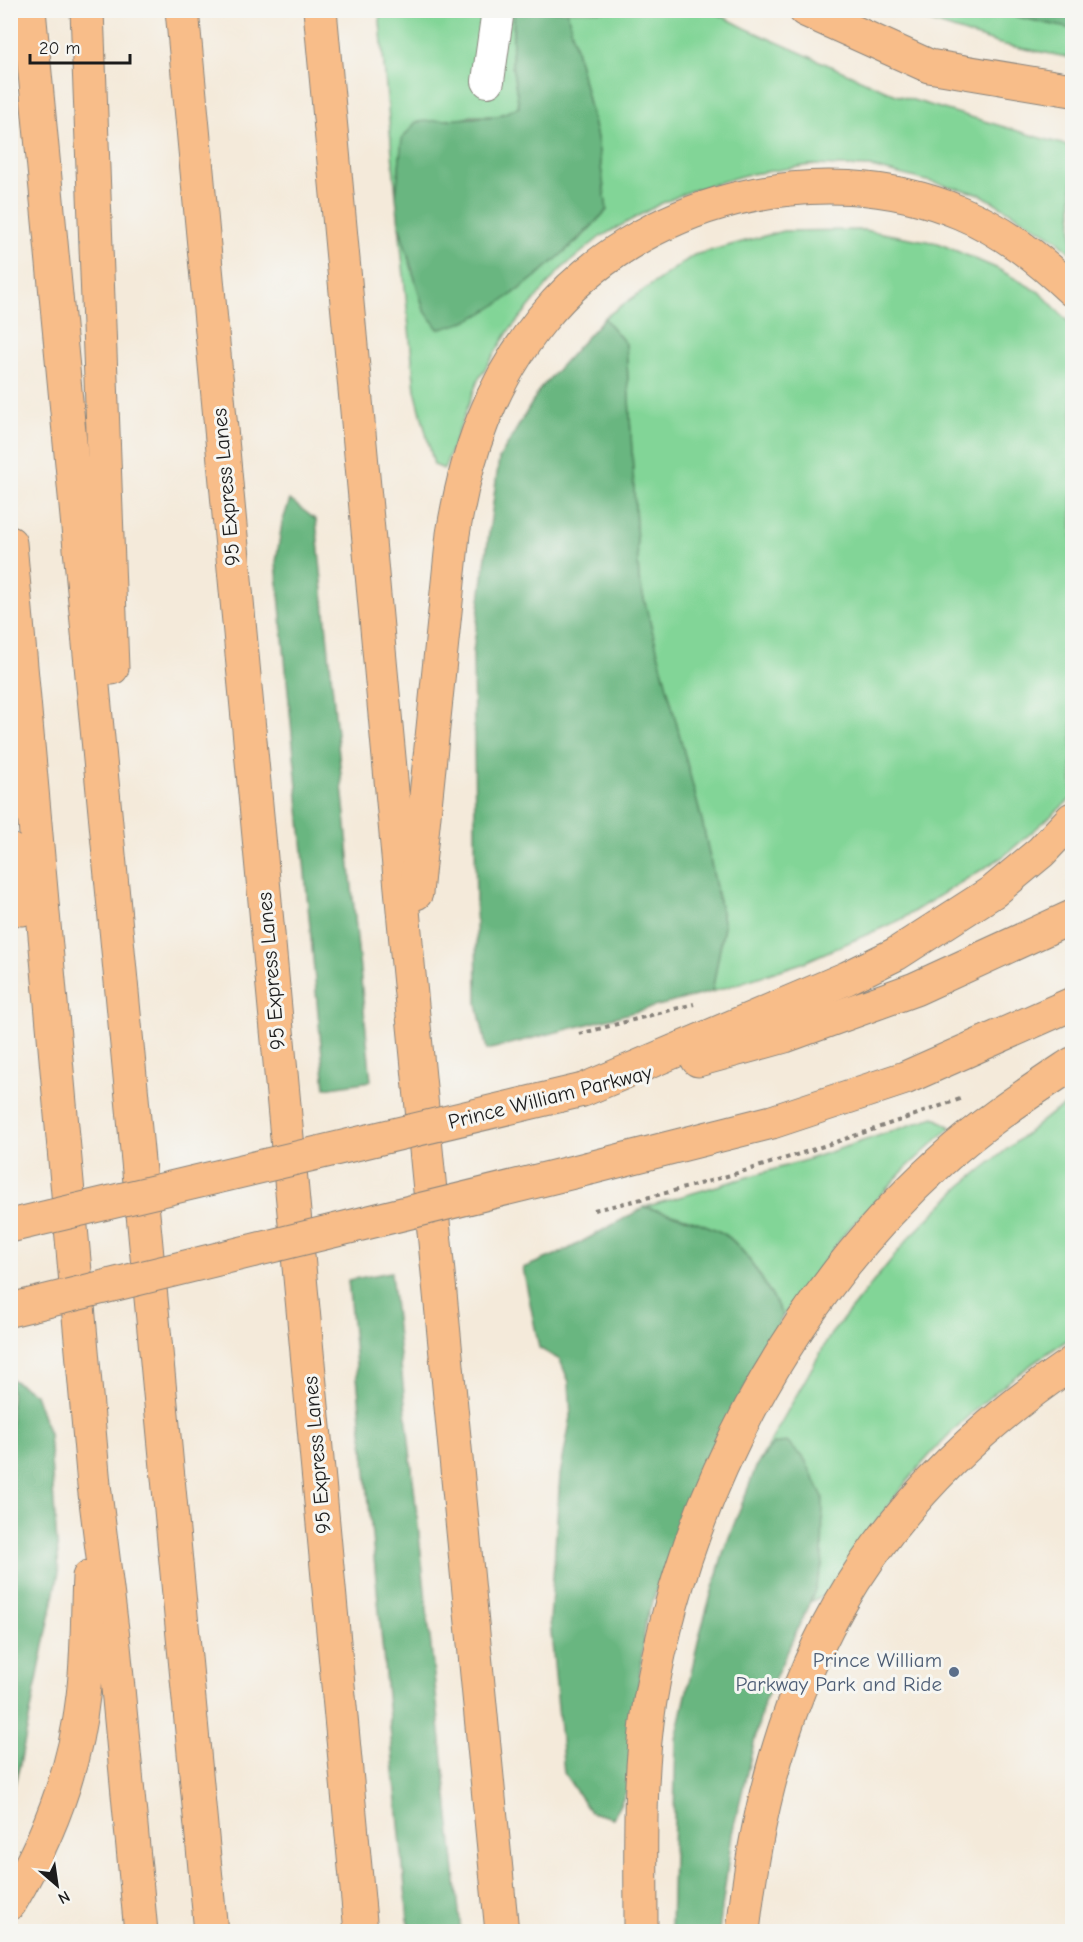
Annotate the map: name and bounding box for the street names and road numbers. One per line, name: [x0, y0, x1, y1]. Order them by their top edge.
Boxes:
street label: 95 Express Lanes: [207, 407, 245, 567]
street label: 95 Express Lanes: [252, 891, 290, 1051]
street label: Prince William Parkway: [446, 1060, 655, 1134]
street label: 95 Express Lanes: [298, 1375, 336, 1535]

